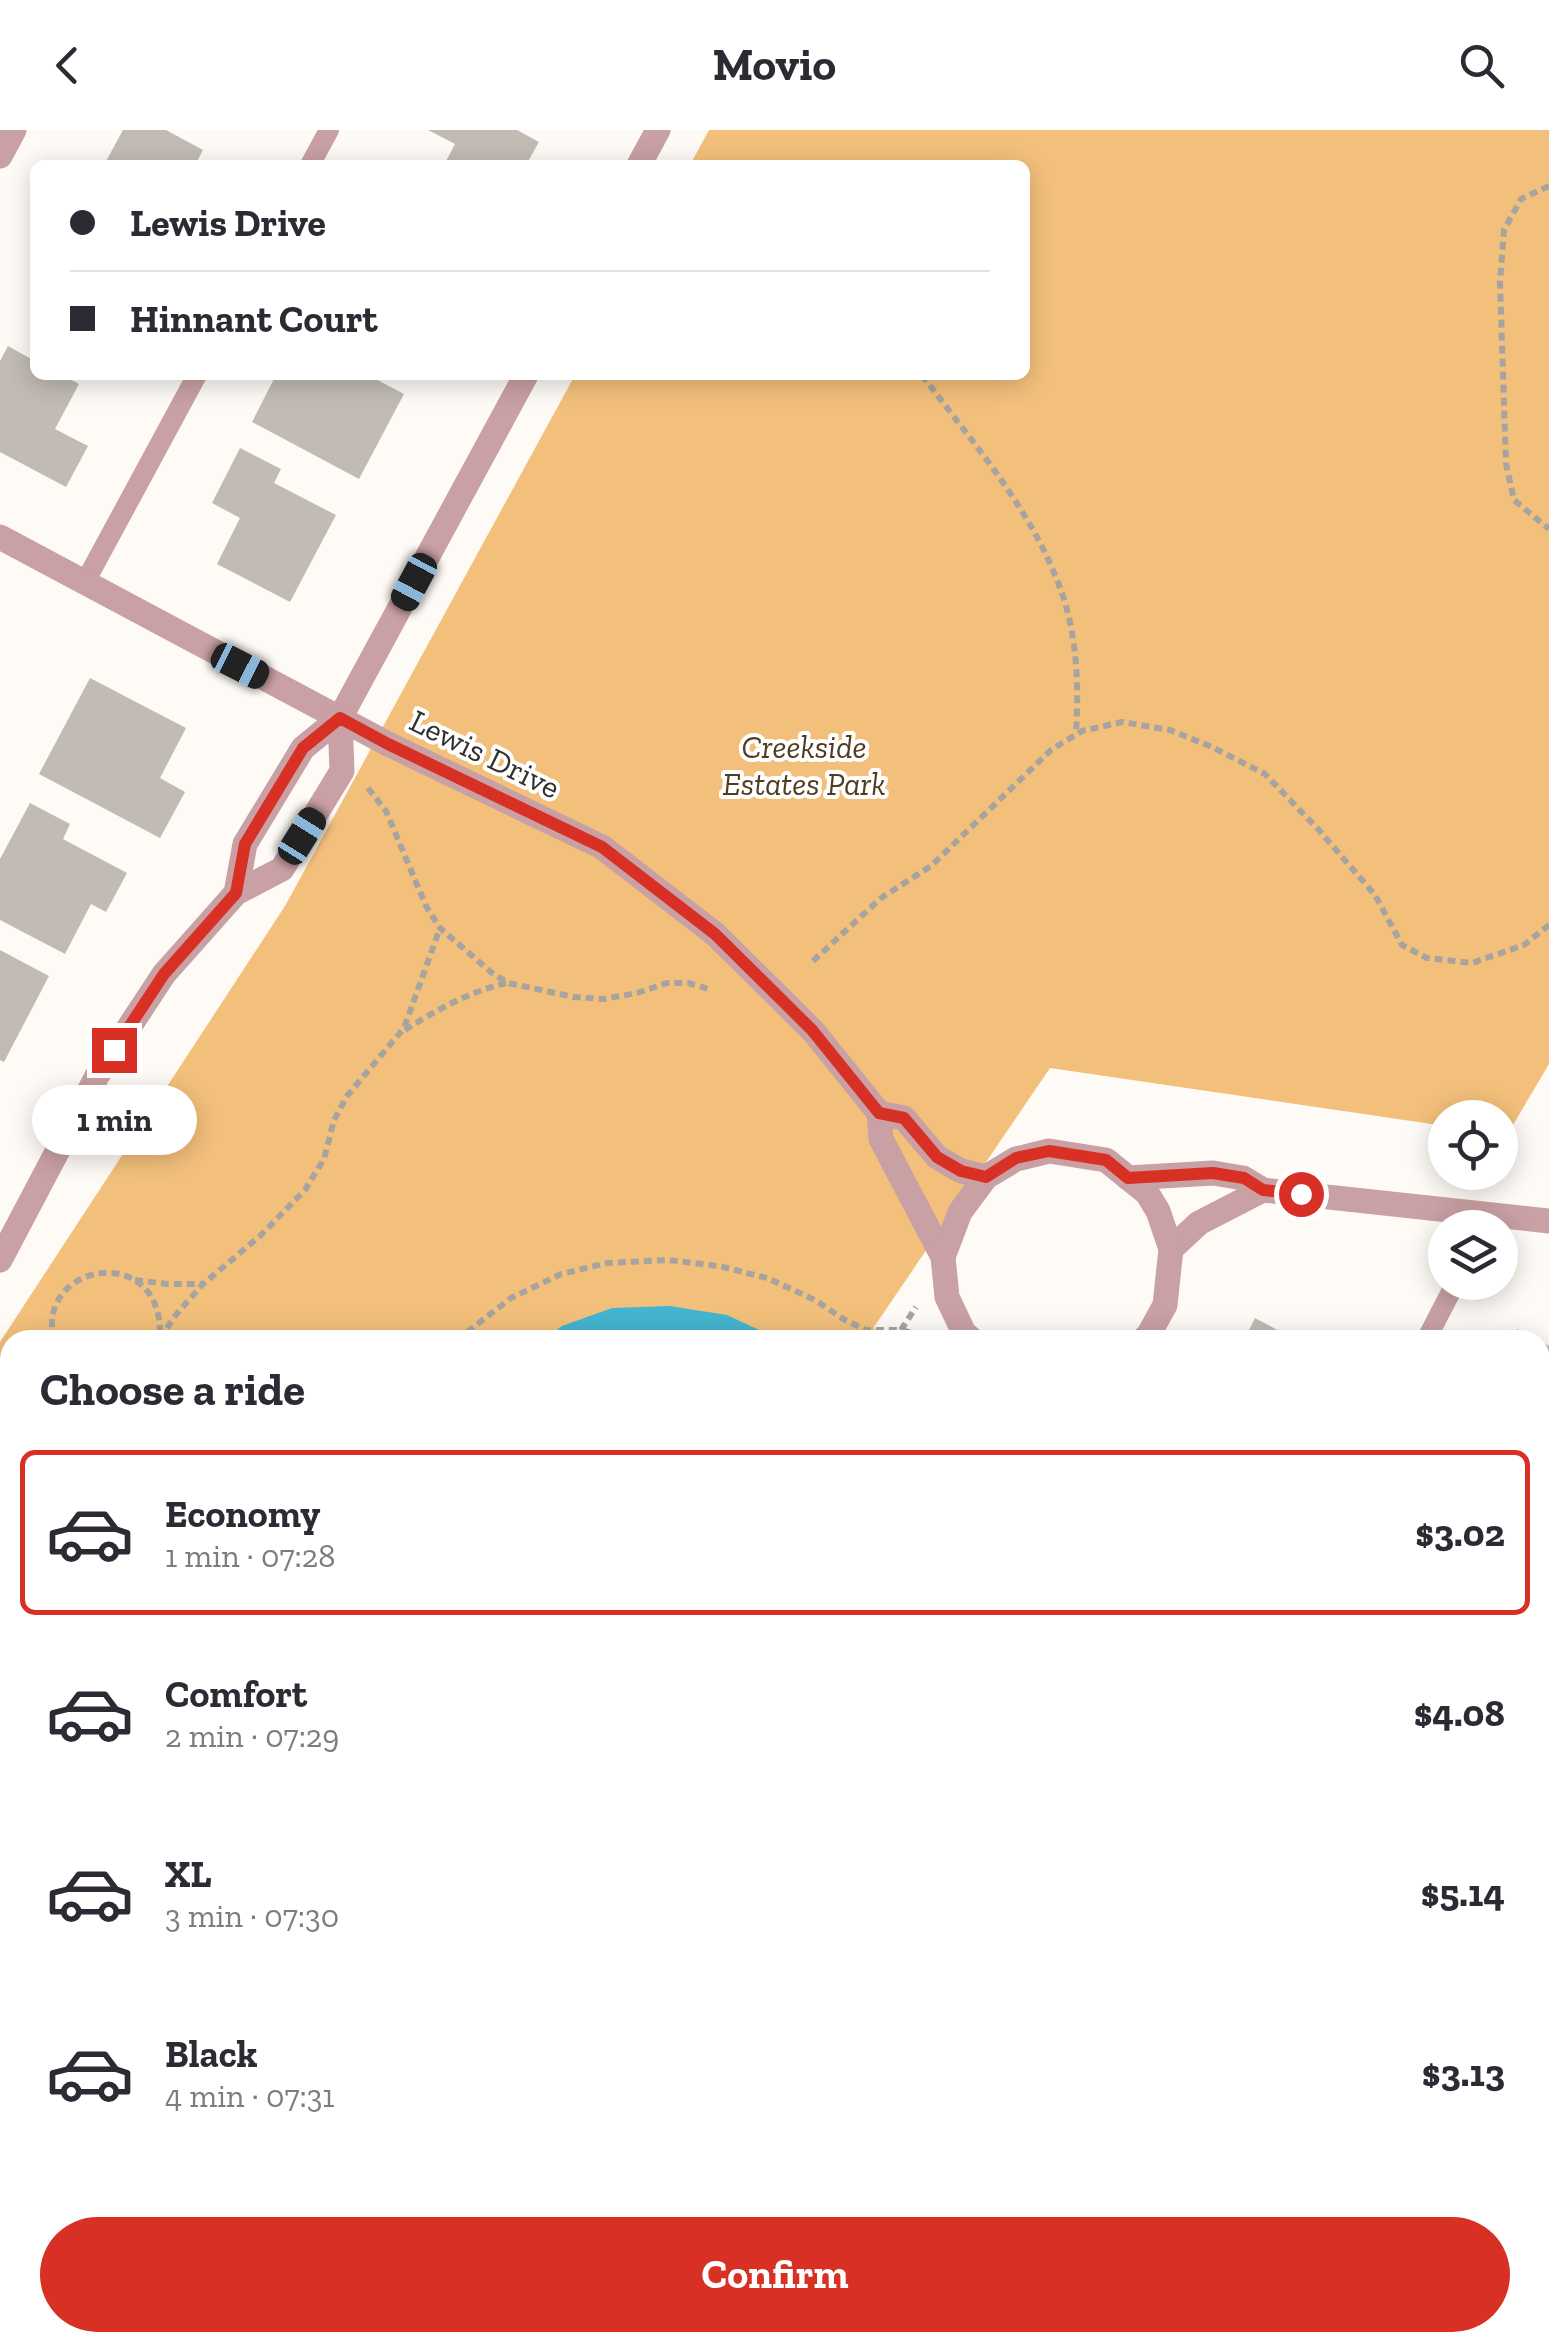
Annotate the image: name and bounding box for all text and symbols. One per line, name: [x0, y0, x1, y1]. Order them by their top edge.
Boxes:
icon: back: [40, 38, 95, 93]
text: Movio: [713, 38, 836, 92]
icon: search: [1454, 38, 1509, 93]
text: Lewis Drive: [130, 200, 326, 246]
text: Hinnant Court: [130, 296, 378, 342]
car: [387, 548, 441, 616]
car: [206, 639, 274, 693]
street label: Lewis Drive: [404, 701, 566, 807]
park label: Creekside Estates Park: [722, 728, 886, 803]
car: [273, 803, 331, 869]
route end: [92, 1028, 137, 1073]
callout: 1 min: [32, 1085, 196, 1155]
map controls: [1428, 1100, 1518, 1300]
button: locate: [1428, 1100, 1518, 1190]
text: 1 min: [77, 1101, 152, 1139]
route start: [1279, 1172, 1324, 1217]
button: layers: [1428, 1210, 1518, 1300]
text: Choose a ride: [40, 1363, 305, 1417]
icon: car: [45, 1488, 135, 1578]
text: Economy: [165, 1491, 320, 1537]
text: $3.02: [1415, 1510, 1505, 1556]
text: 1 min · 07:28: [165, 1537, 335, 1575]
icon: car: [45, 1668, 135, 1758]
text: Comfort: [165, 1671, 307, 1717]
text: $4.08: [1414, 1690, 1505, 1736]
text: 2 min · 07:29: [165, 1717, 339, 1755]
icon: car: [45, 1848, 135, 1938]
text: XL: [165, 1851, 212, 1897]
text: $5.14: [1421, 1870, 1505, 1916]
text: 3 min · 07:30: [165, 1897, 339, 1935]
icon: car: [45, 2028, 135, 2118]
text: Black: [165, 2031, 258, 2077]
text: $3.13: [1422, 2050, 1505, 2096]
text: 4 min · 07:31: [165, 2077, 335, 2115]
button: Confirm: [40, 2217, 1510, 2332]

